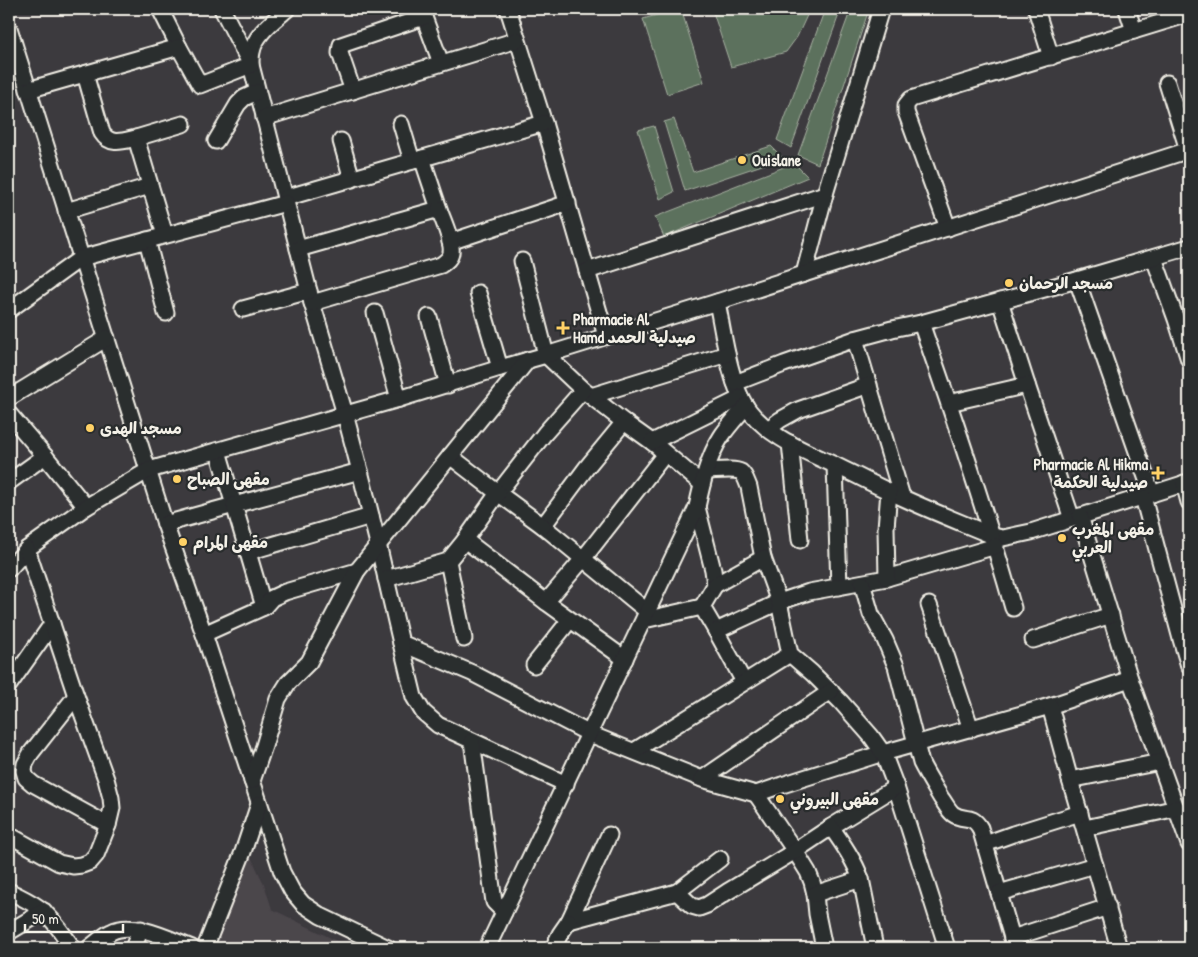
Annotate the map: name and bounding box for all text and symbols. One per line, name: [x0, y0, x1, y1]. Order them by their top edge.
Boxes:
place label: Ouislane: [752, 149, 802, 171]
marker: Ouislane: [736, 154, 748, 166]
place label: مسجد الرحمان: [1019, 272, 1113, 294]
marker: مسجد الرحمان: [1003, 277, 1015, 289]
place label: Pharmacie Al Hamd صيدلية الحمد: [573, 308, 696, 348]
marker: Pharmacie Al Hamd صيدلية الحمد: [557, 322, 569, 334]
place label: مسجد الهدى: [100, 417, 182, 439]
marker: مسجد الهدى: [84, 422, 96, 434]
place label: Pharmacie Al Hikma صيدلية الحكمة: [1034, 453, 1149, 493]
marker: Pharmacie Al Hikma صيدلية الحكمة: [1152, 467, 1164, 479]
place label: مقهى الصباح: [187, 468, 270, 490]
marker: مقهى الصباح: [171, 473, 183, 485]
place label: مقهى المغرب العربي: [1072, 518, 1154, 562]
place label: مقهى المرام: [193, 531, 268, 555]
marker: مقهى المغرب العربي: [1056, 532, 1068, 544]
marker: مقهى المرام: [177, 536, 189, 548]
place label: مقهى البيروني: [790, 788, 879, 814]
marker: مقهى البيروني: [774, 793, 786, 805]
scale bar: [25, 902, 122, 934]
text: 50 m: [32, 908, 59, 929]

